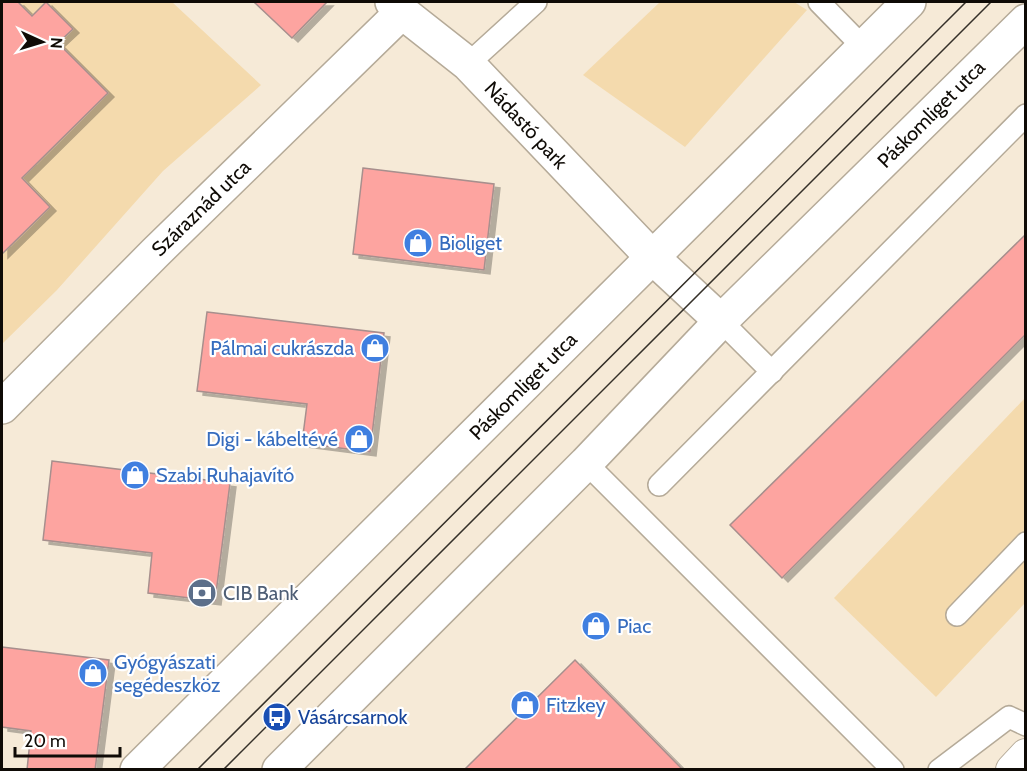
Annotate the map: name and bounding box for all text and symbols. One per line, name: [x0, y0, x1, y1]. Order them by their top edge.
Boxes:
north arrow: [12, 12, 72, 72]
text: N: [47, 37, 66, 49]
street label: Páskomliget utca: [872, 55, 990, 173]
street label: Nádastó park: [479, 76, 573, 174]
street label: Száraznád utca: [147, 155, 256, 261]
shop icon: Bioliget: [402, 227, 434, 259]
place label: Bioliget: [439, 231, 502, 255]
street label: Páskomliget utca: [464, 327, 582, 445]
shop icon: Pálmai cukrászda: [359, 332, 391, 364]
place label: Pálmai cukrászda: [210, 336, 354, 360]
shop icon: Digi - kábeltévé: [343, 423, 375, 455]
place label: Digi - kábeltévé: [206, 427, 338, 451]
shop icon: Szabi Ruhajavító: [119, 459, 151, 491]
place label: Szabi Ruhajavító: [156, 463, 294, 487]
bank icon: CIB Bank: [186, 577, 218, 609]
place label: CIB Bank: [223, 581, 299, 605]
shop icon: Piac: [580, 610, 612, 642]
place label: Piac: [617, 614, 651, 638]
place label: Gyógyászati segédeszköz: [114, 650, 221, 697]
shop icon: Gyógyászati segédeszköz: [77, 657, 109, 689]
shop icon: Fitzkey: [509, 689, 541, 721]
place label: Fitzkey: [546, 693, 605, 717]
bus stop icon: Vásárcsarnok: [261, 701, 293, 733]
place label: Vásárcsarnok: [298, 705, 407, 729]
scale bar: [15, 720, 120, 758]
text: 20 m: [24, 730, 66, 752]

